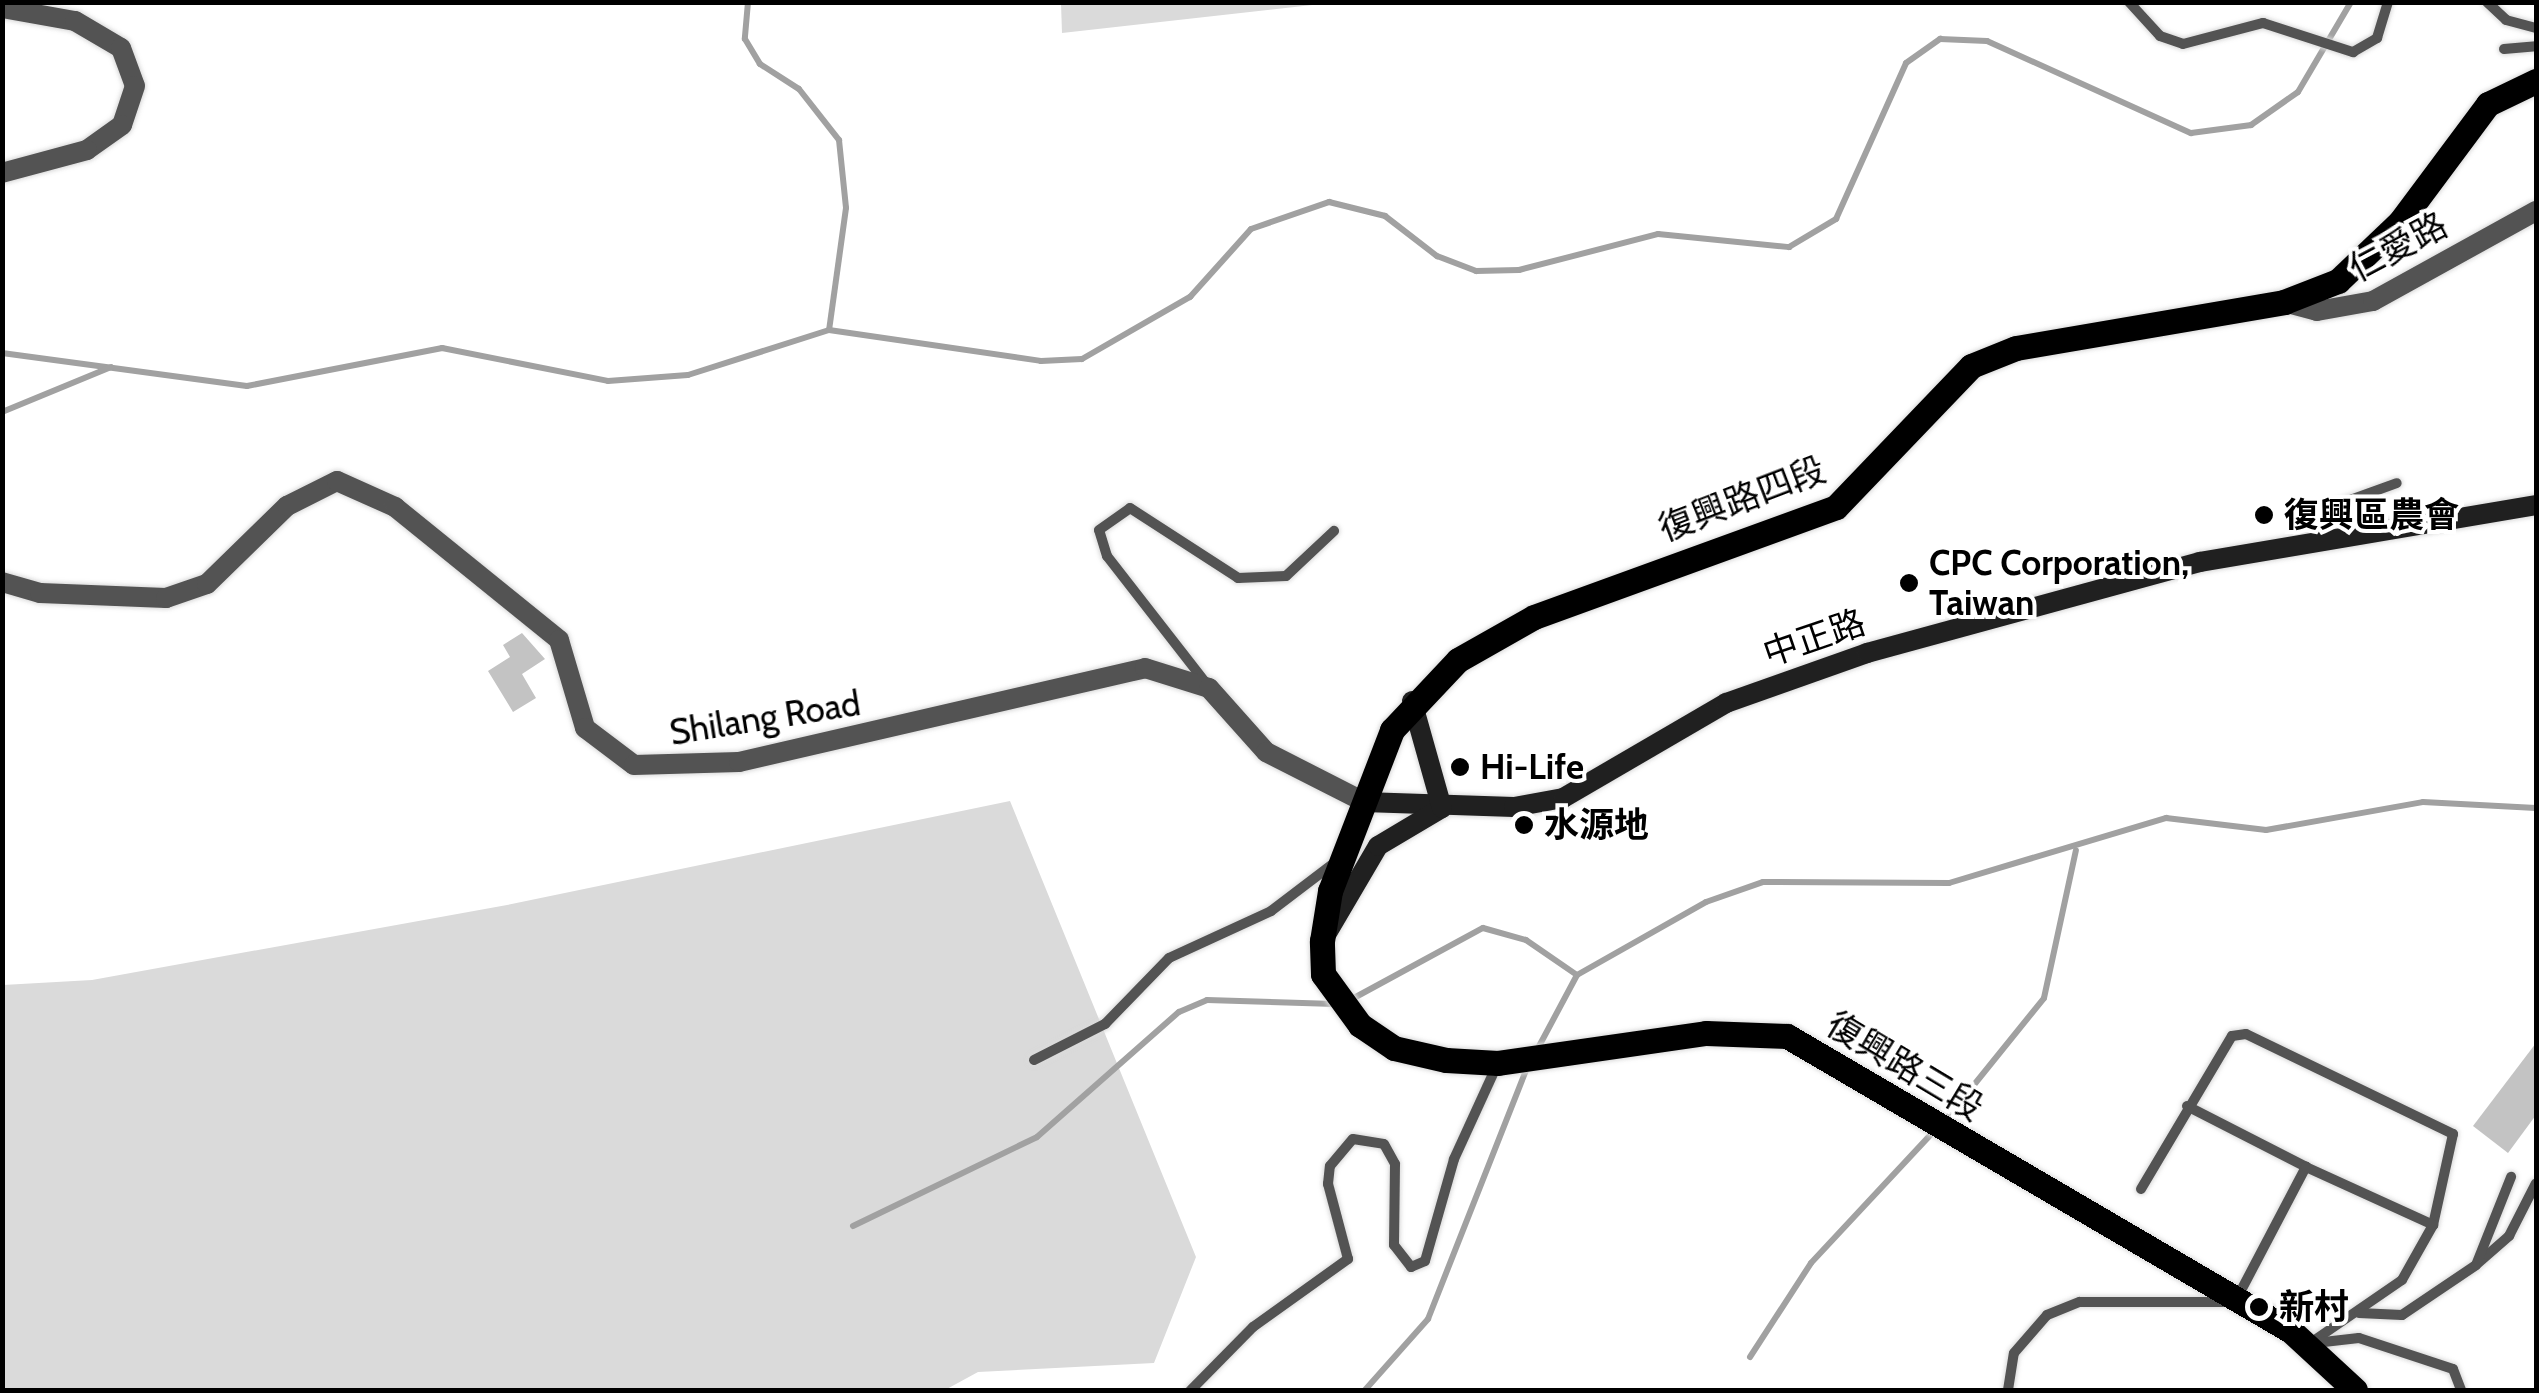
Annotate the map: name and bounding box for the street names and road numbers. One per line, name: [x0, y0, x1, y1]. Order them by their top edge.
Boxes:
street label: 仁愛路: [2342, 204, 2454, 290]
street label: 復興路四段: [1653, 448, 1831, 550]
street label: 中正路: [1758, 601, 1870, 675]
street label: Shilang Road: [667, 682, 863, 754]
street label: 復興路三段: [1819, 1003, 1991, 1129]

